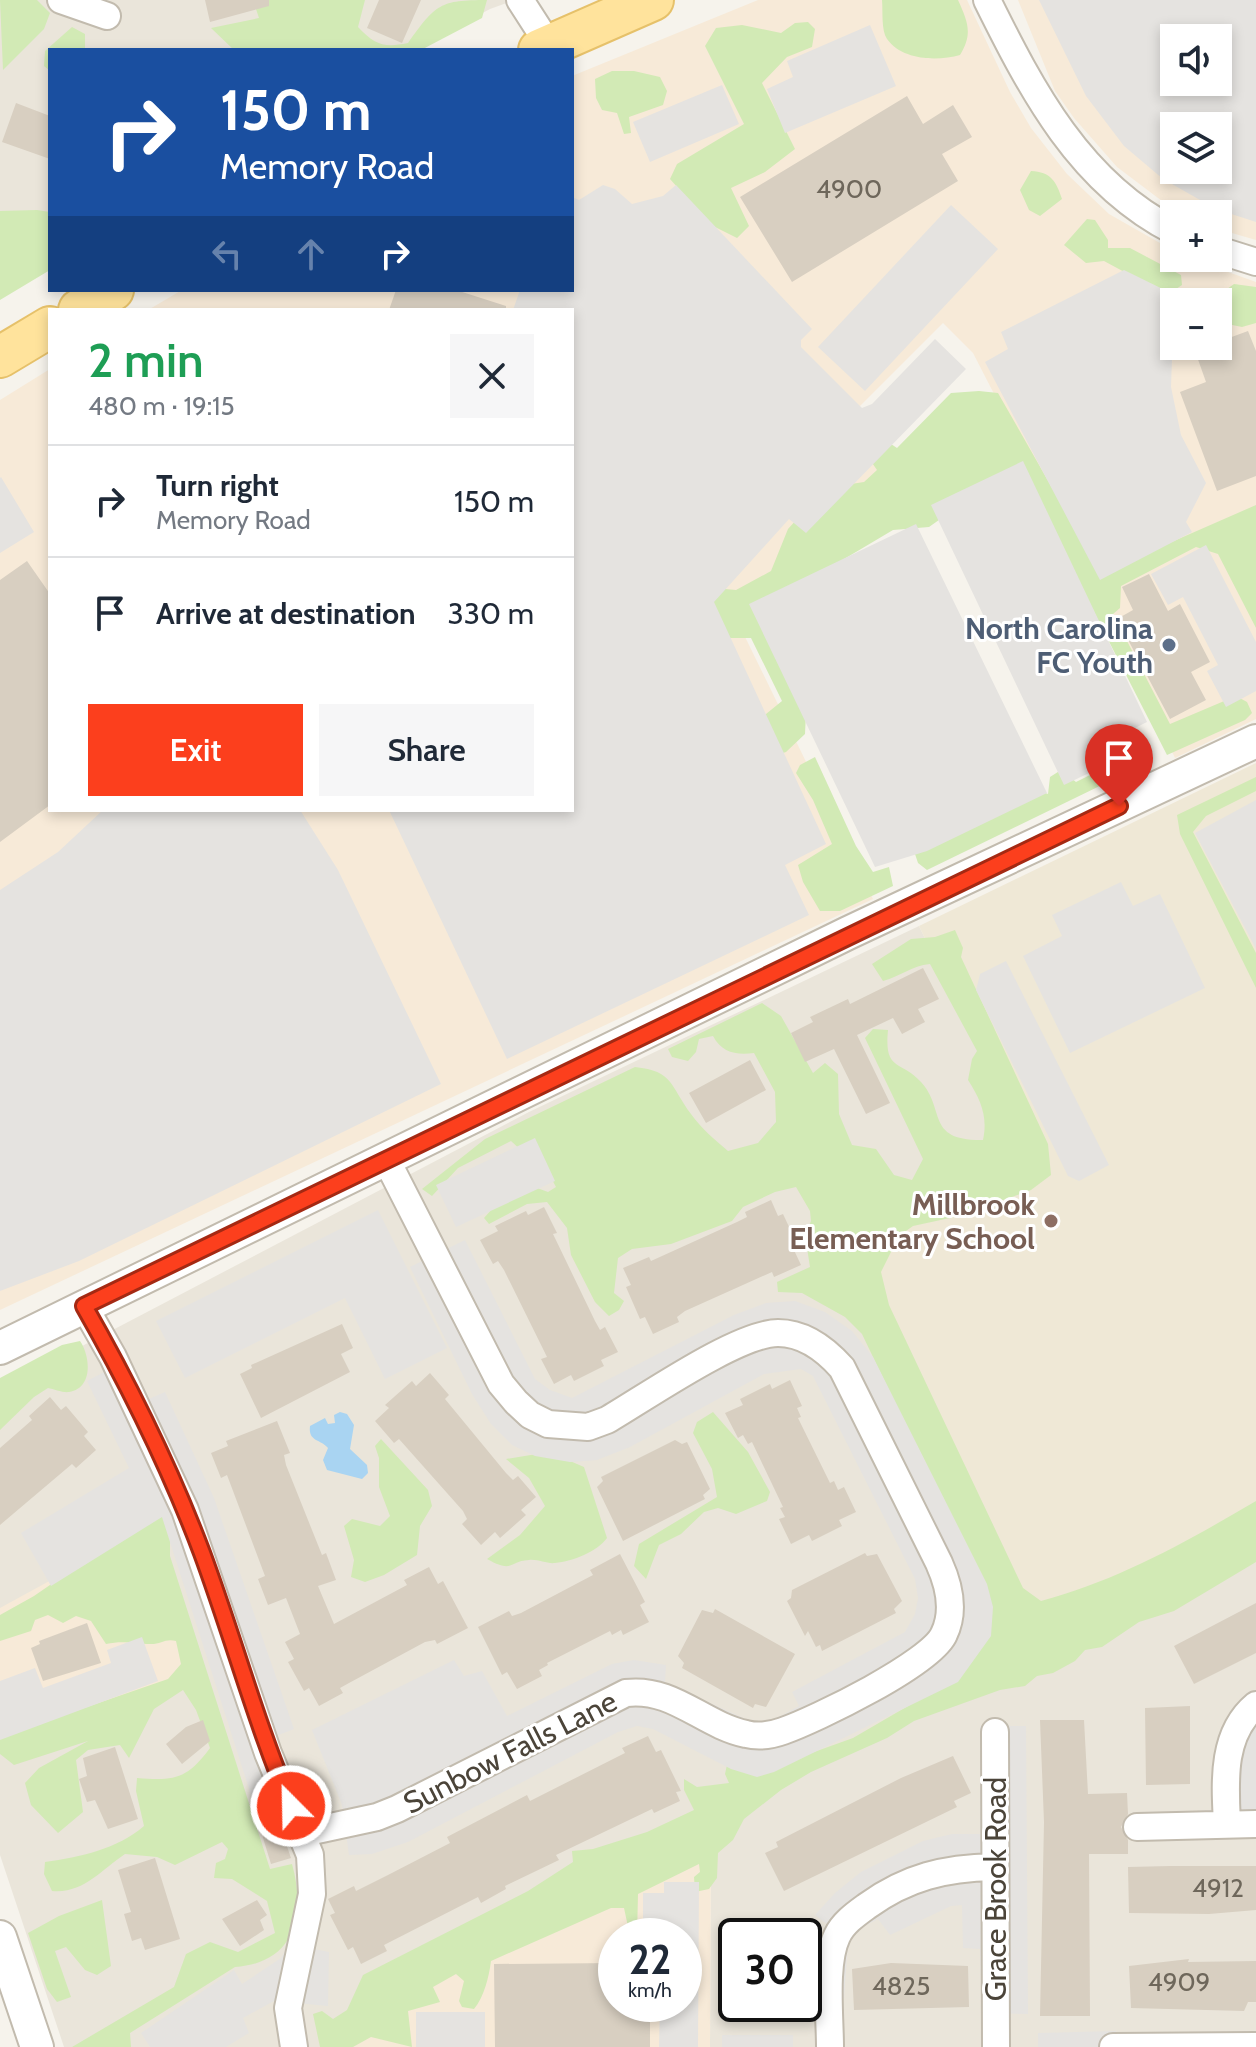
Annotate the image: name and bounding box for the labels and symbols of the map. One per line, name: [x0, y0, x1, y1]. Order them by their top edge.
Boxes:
house number: 4900: [816, 173, 882, 205]
place label: North Carolina FC Youth: [965, 610, 1153, 681]
marker: North Carolina FC Youth: [1160, 636, 1178, 654]
pin: [1085, 724, 1153, 806]
place label: Millbrook Elementary School: [789, 1186, 1035, 1257]
marker: Millbrook Elementary School: [1042, 1212, 1060, 1230]
street label: Sunbow Falls Lane: [397, 1682, 623, 1822]
position arrow: [249, 1764, 333, 1848]
street label: Grace Brook Road: [977, 1777, 1014, 2001]
house number: 4912: [1192, 1872, 1244, 1904]
speed limit sign: 30: [718, 1918, 822, 2022]
house number: 4909: [1148, 1966, 1210, 1998]
house number: 4825: [872, 1970, 930, 2002]

